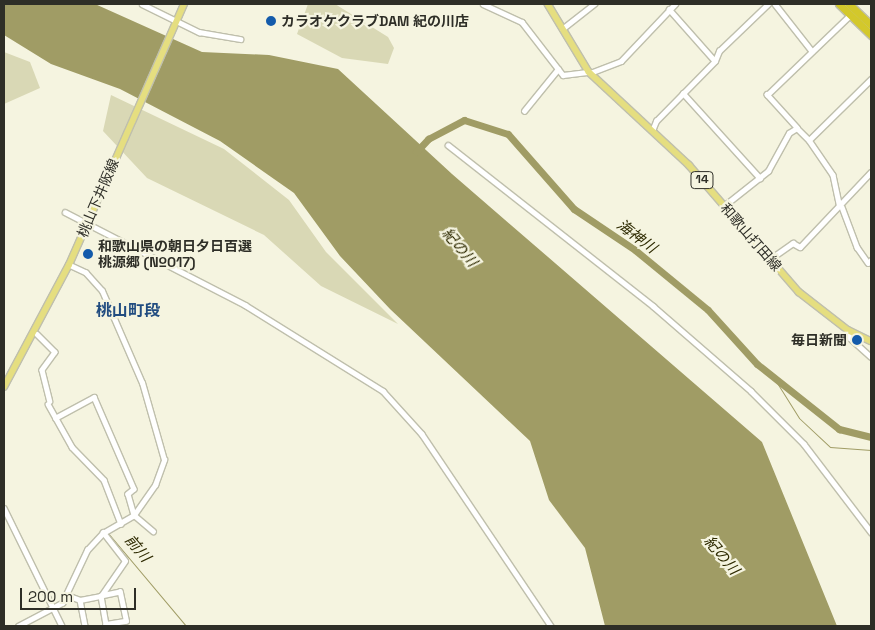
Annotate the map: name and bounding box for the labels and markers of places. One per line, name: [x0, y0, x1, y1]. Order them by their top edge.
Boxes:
place label: カラオケクラブDAM 紀の川店: [281, 13, 469, 29]
marker: カラオケクラブDAM 紀の川店: [265, 15, 277, 27]
place label: 和歌山県の朝日夕日百選 桃源郷 (№017): [98, 238, 252, 270]
marker: 和歌山県の朝日夕日百選 桃源郷 (№017): [82, 248, 94, 260]
place label: 毎日新聞: [791, 332, 847, 348]
marker: 毎日新聞: [851, 334, 863, 346]

